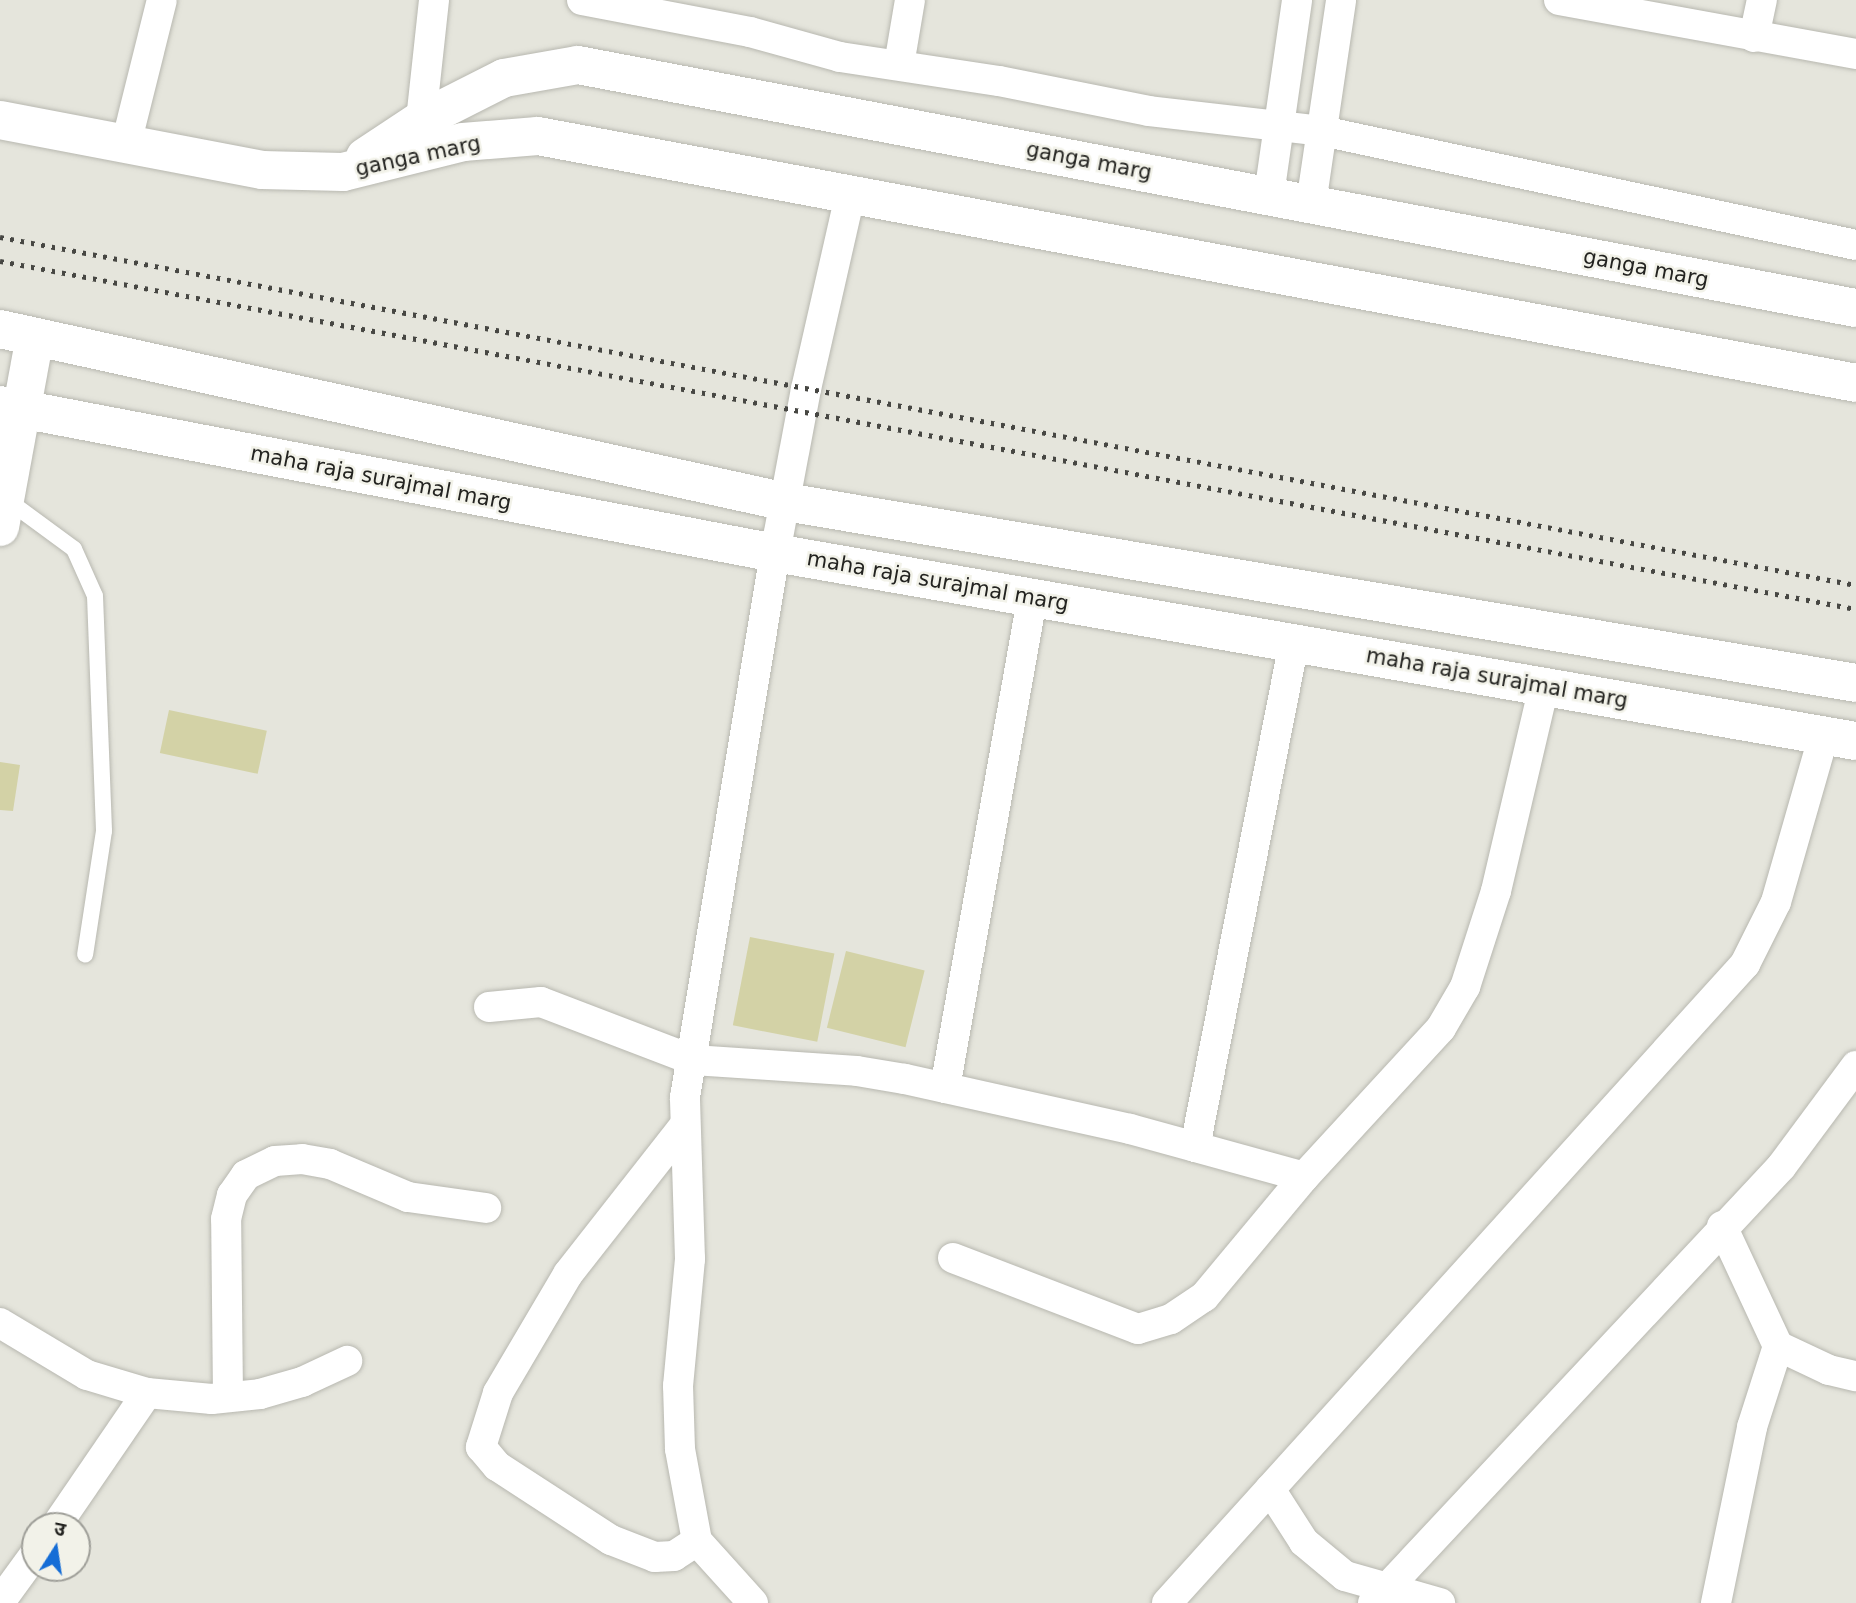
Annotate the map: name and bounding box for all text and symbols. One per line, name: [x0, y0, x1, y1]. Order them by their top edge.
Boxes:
street label: ganga marg: [353, 130, 483, 182]
street label: ganga marg: [1024, 136, 1154, 186]
street label: ganga marg: [1581, 243, 1711, 293]
street label: maha raja surajmal marg: [248, 440, 514, 516]
street label: maha raja surajmal marg: [805, 546, 1071, 616]
street label: maha raja surajmal marg: [1364, 643, 1630, 713]
north arrow: [21, 1512, 91, 1582]
text: उ: [52, 1516, 68, 1540]

